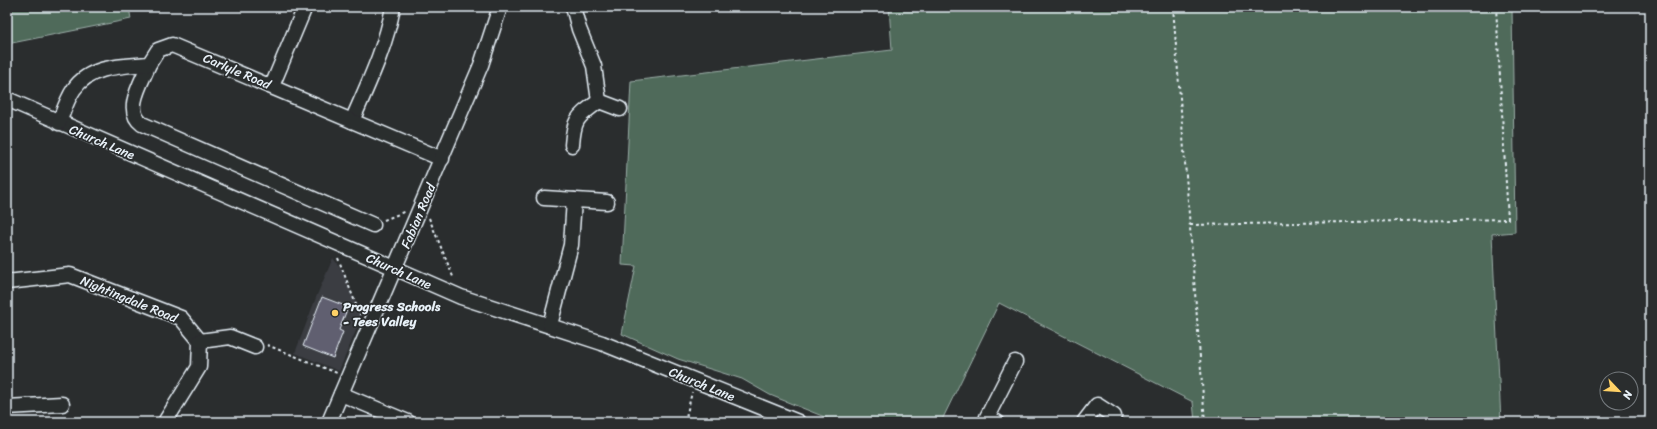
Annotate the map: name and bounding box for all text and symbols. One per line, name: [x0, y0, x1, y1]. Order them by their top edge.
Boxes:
street label: Carlyle Road: [199, 46, 276, 96]
street label: Church Lane: [65, 118, 139, 166]
street label: Fabian Road: [394, 179, 443, 252]
street label: Church Lane: [362, 246, 436, 296]
street label: Nightingdale Road: [77, 269, 182, 329]
place label: Progress Schools - Tees Valley: [343, 295, 441, 333]
marker: Progress Schools - Tees Valley: [330, 308, 340, 318]
street label: Church Lane: [665, 360, 739, 408]
north arrow: [1599, 371, 1639, 411]
text: N: [1617, 387, 1638, 403]

